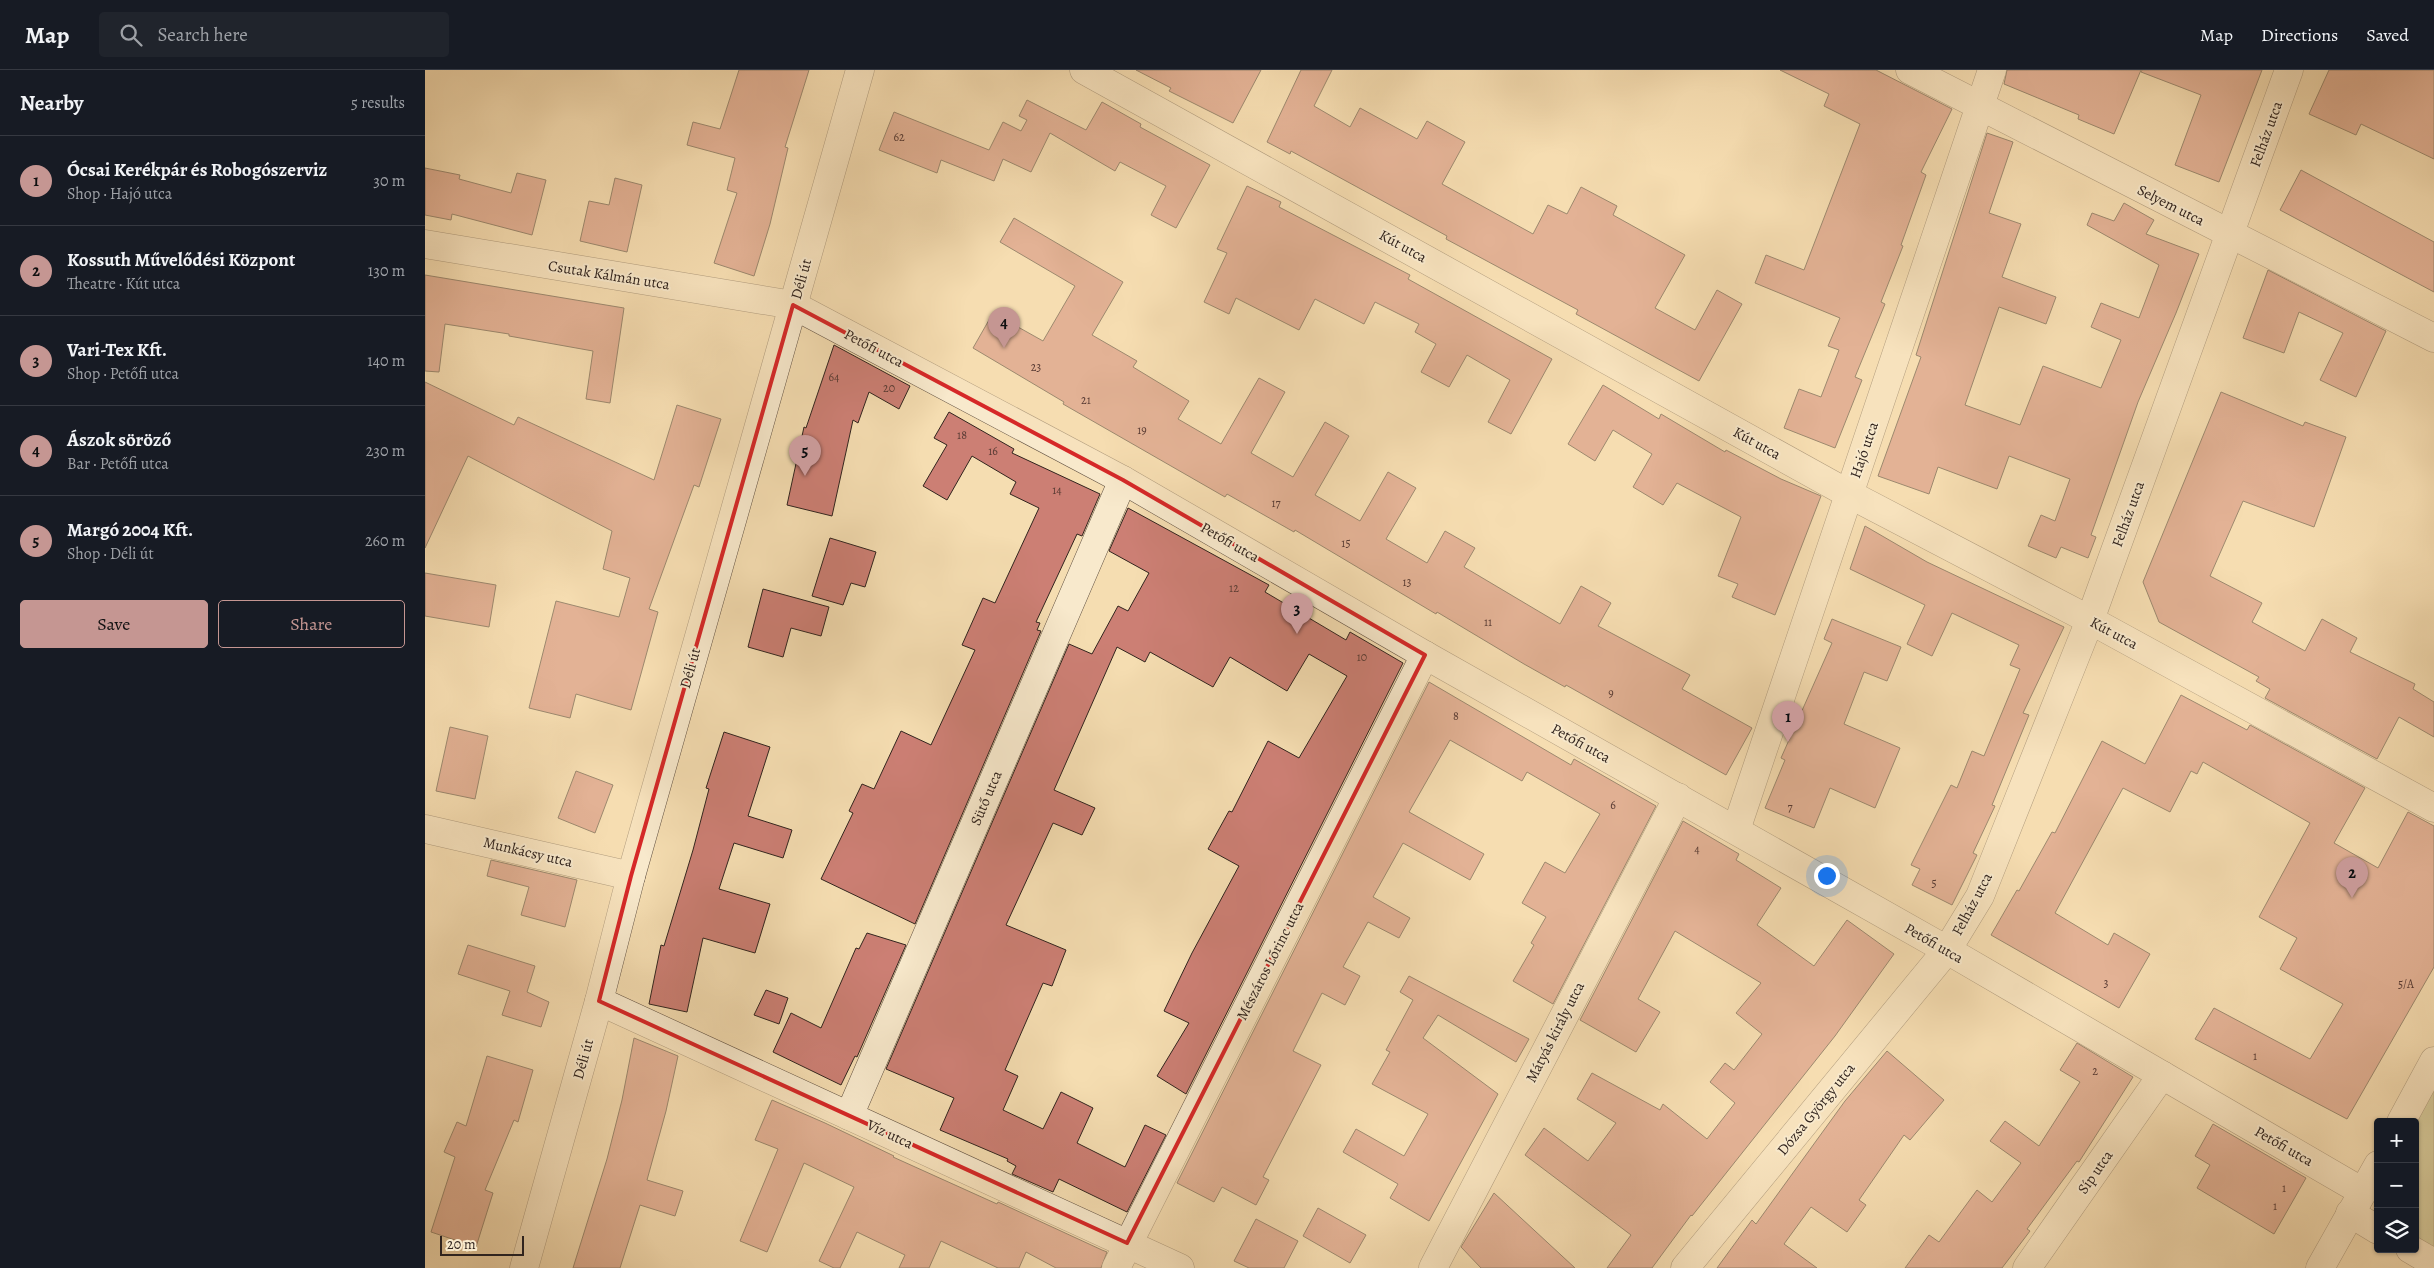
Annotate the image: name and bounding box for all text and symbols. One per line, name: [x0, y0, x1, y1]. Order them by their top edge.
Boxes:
search box: [99, 12, 449, 57]
text: Map: [25, 19, 69, 51]
icon: search: [117, 21, 145, 49]
text: Search here: [157, 22, 248, 48]
text: Map: [2200, 23, 2233, 47]
text: Directions: [2261, 23, 2338, 47]
text: Saved: [2366, 23, 2409, 47]
text: Nearby: [20, 89, 83, 117]
text: 5 results: [351, 92, 405, 114]
street label: Felház utca: [2245, 98, 2287, 170]
house number: 62: [893, 129, 905, 145]
text: Ócsai Kerékpár és Robogószerviz: [67, 157, 327, 183]
text: 1: [33, 170, 39, 192]
text: 30 m: [373, 170, 405, 192]
street label: Selyem utca: [2134, 180, 2208, 230]
text: Shop · Hajó utca: [67, 183, 172, 205]
street label: Kút utca: [1376, 225, 1430, 267]
text: Kossuth Művelődési Központ: [67, 247, 295, 273]
street label: Csutak Kálmán utca: [547, 256, 671, 294]
street label: Déli út: [786, 256, 816, 302]
text: 2: [32, 260, 40, 282]
text: 130 m: [368, 260, 405, 282]
text: Theatre · Kút utca: [67, 273, 180, 295]
pin: 4: [988, 307, 1020, 348]
street label: Petőfi utca: [841, 324, 907, 372]
text: Vari-Tex Kft.: [67, 337, 167, 363]
text: 3: [33, 350, 39, 372]
text: 140 m: [367, 350, 405, 372]
house number: 23: [1031, 359, 1041, 375]
text: Shop · Petőfi utca: [67, 363, 179, 385]
house number: 64: [829, 369, 840, 385]
house number: 20: [883, 380, 895, 396]
house number: 21: [1081, 392, 1091, 408]
street label: Hajó utca: [1845, 419, 1883, 481]
house number: 19: [1137, 422, 1147, 438]
street label: Kút utca: [1730, 422, 1784, 464]
text: Ászok söröző: [67, 427, 171, 453]
house number: 18: [957, 427, 967, 443]
pin: 5: [789, 435, 821, 476]
text: 4: [32, 440, 40, 462]
text: 230 m: [366, 440, 405, 462]
house number: 16: [988, 443, 998, 459]
text: Bar · Petőfi utca: [67, 453, 169, 475]
street label: Felház utca: [2107, 478, 2149, 550]
house number: 14: [1052, 482, 1062, 498]
house number: 17: [1271, 495, 1282, 511]
text: Margó 2004 Kft.: [67, 517, 193, 543]
street label: Petőfi utca: [1197, 517, 1263, 567]
text: 5: [33, 530, 39, 552]
text: 260 m: [365, 530, 405, 552]
house number: 15: [1341, 535, 1351, 551]
text: Shop · Déli út: [67, 543, 154, 565]
house number: 13: [1402, 574, 1412, 590]
house number: 12: [1229, 580, 1239, 596]
pin: 3: [1281, 593, 1313, 634]
button: Save: [20, 600, 208, 648]
button: Share: [218, 600, 405, 648]
street label: Kút utca: [2087, 612, 2141, 654]
house number: 11: [1484, 614, 1492, 630]
street label: Déli út: [675, 645, 705, 691]
house number: 10: [1357, 649, 1367, 665]
house number: 9: [1608, 685, 1614, 701]
pin: 1: [1772, 701, 1804, 742]
house number: 8: [1453, 708, 1459, 724]
street label: Petőfi utca: [1548, 719, 1614, 767]
street label: Sütő utca: [966, 768, 1006, 828]
house number: 6: [1610, 797, 1616, 813]
house number: 7: [1787, 799, 1793, 815]
street label: Munkácsy utca: [481, 832, 575, 872]
house number: 4: [1694, 841, 1700, 857]
pin: 2: [2336, 857, 2368, 898]
your location: [1814, 863, 1840, 889]
street label: Felház utca: [1947, 869, 1997, 939]
house number: 5: [1931, 875, 1937, 891]
street label: Mészáros Lőrinc utca: [1232, 899, 1308, 1023]
street label: Petőfi utca: [1901, 918, 1967, 968]
house number: 3: [2104, 975, 2109, 991]
house number: 5/A: [2398, 976, 2415, 992]
street label: Mátyás király utca: [1521, 978, 1589, 1086]
street label: Déli út: [568, 1036, 598, 1082]
house number: 1: [2253, 1048, 2257, 1064]
street label: Dózsa György utca: [1772, 1059, 1860, 1159]
house number: 2: [2092, 1063, 2098, 1079]
street label: Víz utca: [863, 1114, 916, 1153]
map controls: [2374, 1118, 2419, 1253]
button: +: [2374, 1118, 2419, 1163]
street label: Petőfi utca: [2251, 1121, 2317, 1171]
street label: Síp utca: [2073, 1146, 2117, 1198]
button: −: [2374, 1163, 2419, 1208]
house number: 1: [2282, 1180, 2286, 1196]
house number: 1: [2273, 1198, 2277, 1214]
button: layers: [2374, 1208, 2419, 1253]
scale bar: [440, 1233, 524, 1256]
text: 20 m: [447, 1235, 476, 1254]

